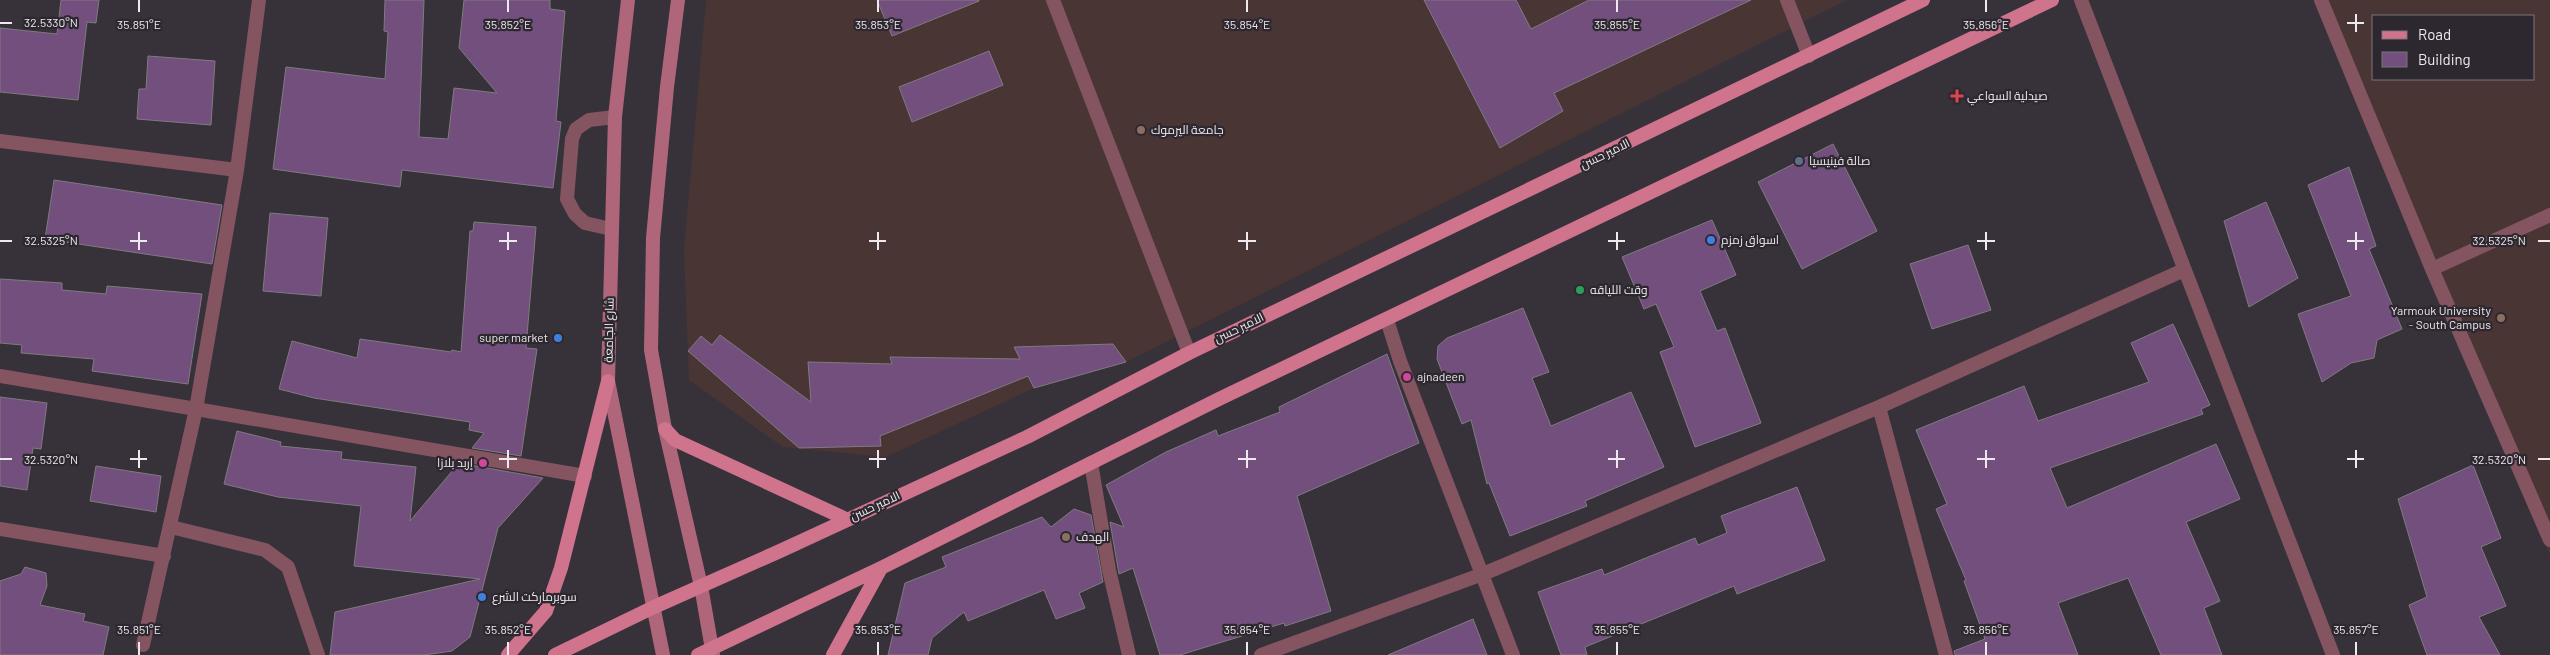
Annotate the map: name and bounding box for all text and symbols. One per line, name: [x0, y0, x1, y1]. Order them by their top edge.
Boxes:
text: 32.5330°N: [24, 15, 78, 29]
legend: [2372, 15, 2535, 80]
text: 35.851°E: [117, 17, 161, 31]
text: 35.852°E: [485, 17, 531, 31]
text: 35.853°E: [855, 17, 901, 31]
text: 35.854°E: [1224, 17, 1270, 31]
text: 35.855°E: [1594, 17, 1640, 31]
text: 35.856°E: [1963, 17, 2009, 31]
text: Road: [2418, 25, 2451, 43]
text: Building: [2418, 50, 2471, 68]
place label: صيدلية السواعي: [1967, 88, 2048, 106]
marker: صيدلية السواعي: [1951, 90, 1963, 102]
place label: جامعة اليرموك: [1151, 122, 1224, 137]
marker: جامعة اليرموك: [1135, 124, 1147, 136]
street label: الامير حسن: [1578, 135, 1632, 172]
place label: صالة فينيسيا: [1809, 153, 1870, 168]
marker: صالة فينيسيا: [1793, 155, 1805, 167]
place label: اسواق زمزم: [1721, 232, 1779, 248]
text: 32.5325°N: [24, 233, 78, 247]
text: 32.5325°N: [2472, 233, 2526, 247]
marker: اسواق زمزم: [1705, 234, 1717, 246]
place label: وقت اللياقه: [1590, 282, 1648, 297]
marker: وقت اللياقه: [1574, 284, 1586, 296]
street label: شارع الجامعة: [600, 297, 618, 363]
place label: Yarmouk University - South Campus: [2391, 303, 2491, 331]
street label: الامير حسن: [1212, 309, 1266, 346]
marker: Yarmouk University - South Campus: [2495, 312, 2507, 324]
place label: super market: [479, 330, 548, 344]
marker: super market: [552, 332, 564, 344]
place label: ajnadeen: [1417, 369, 1464, 383]
marker: ajnadeen: [1401, 371, 1413, 383]
text: 32.5320°N: [24, 452, 78, 466]
text: 32.5320°N: [2472, 452, 2526, 466]
place label: إربد بلازا: [437, 455, 473, 470]
marker: إربد بلازا: [477, 457, 489, 469]
street label: الامير حسن: [847, 487, 902, 524]
place label: الهدف: [1076, 529, 1109, 544]
marker: الهدف: [1060, 531, 1072, 543]
place label: سوبرماركت الشرع: [492, 589, 577, 605]
marker: سوبرماركت الشرع: [476, 591, 488, 603]
text: 35.851°E: [117, 622, 161, 636]
text: 35.852°E: [485, 622, 531, 636]
text: 35.853°E: [855, 622, 901, 636]
text: 35.854°E: [1224, 622, 1270, 636]
text: 35.855°E: [1594, 622, 1640, 636]
text: 35.856°E: [1963, 622, 2009, 636]
text: 35.857°E: [2333, 622, 2379, 636]

